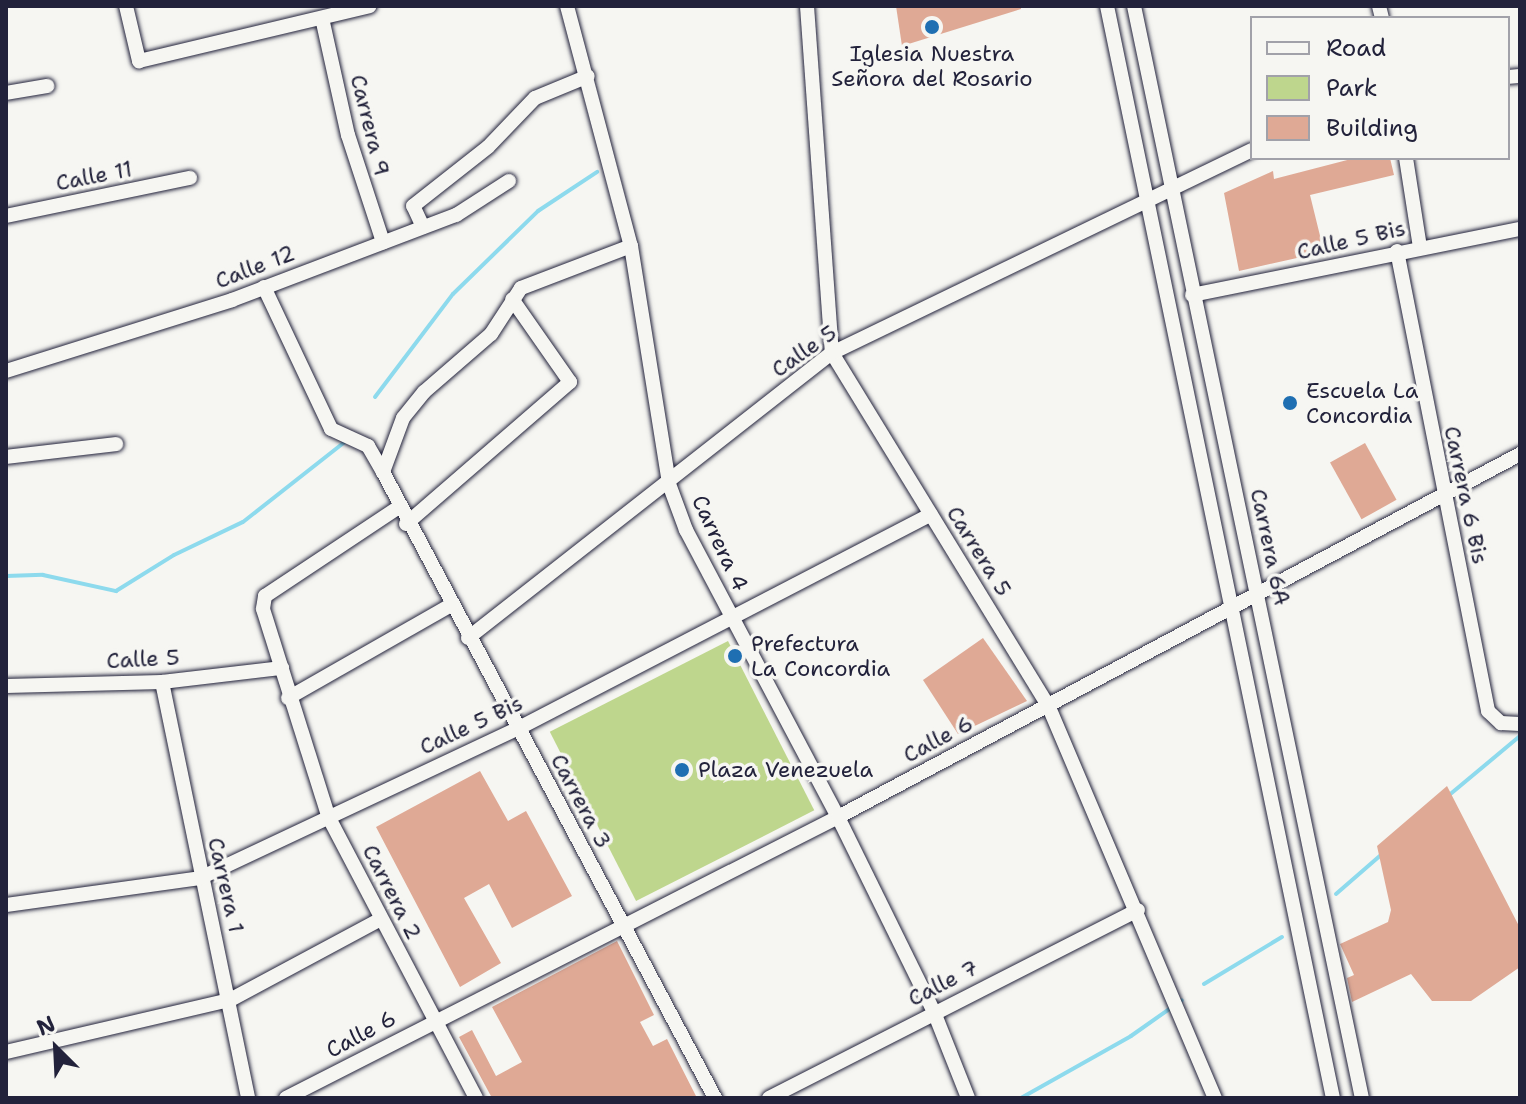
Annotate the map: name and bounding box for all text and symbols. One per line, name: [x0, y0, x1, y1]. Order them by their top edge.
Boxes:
legend: [1250, 16, 1510, 160]
marker: Iglesia Nuestra Señora del Rosario: [923, 18, 941, 36]
text: Road: [1326, 32, 1386, 64]
place label: Iglesia Nuestra Señora del Rosario: [831, 40, 1033, 92]
street label: Carrera 9: [345, 72, 395, 178]
text: Park: [1326, 72, 1378, 104]
text: Building: [1326, 112, 1418, 144]
street label: Calle 11: [53, 156, 135, 196]
street label: Calle 5 Bis: [1294, 215, 1408, 265]
street label: Calle 12: [211, 240, 299, 294]
street label: Calle 5: [766, 319, 842, 383]
place label: Escuela La Concordia: [1306, 377, 1418, 428]
marker: Escuela La Concordia: [1281, 394, 1299, 412]
street label: Carrera 6 Bis: [1439, 424, 1493, 566]
street label: Carrera 6A: [1245, 486, 1295, 608]
street label: Carrera 4: [686, 491, 754, 595]
street label: Carrera 5: [941, 501, 1017, 601]
place label: Prefectura La Concordia: [751, 630, 890, 682]
street label: Calle 5: [106, 644, 180, 674]
marker: Prefectura La Concordia: [726, 647, 744, 665]
street label: Calle 5 Bis: [415, 690, 527, 760]
street label: Calle 6: [899, 710, 977, 768]
street label: Carrera 3: [545, 749, 617, 853]
place label: Plaza Venezuela: [698, 757, 873, 783]
marker: Plaza Venezuela: [673, 761, 691, 779]
street label: Carrera 1: [202, 835, 250, 935]
street label: Carrera 2: [357, 840, 427, 944]
street label: Calle 7: [904, 954, 982, 1012]
street label: Calle 6: [322, 1005, 400, 1063]
north arrow: [16, 1008, 96, 1088]
text: N: [32, 1009, 60, 1042]

